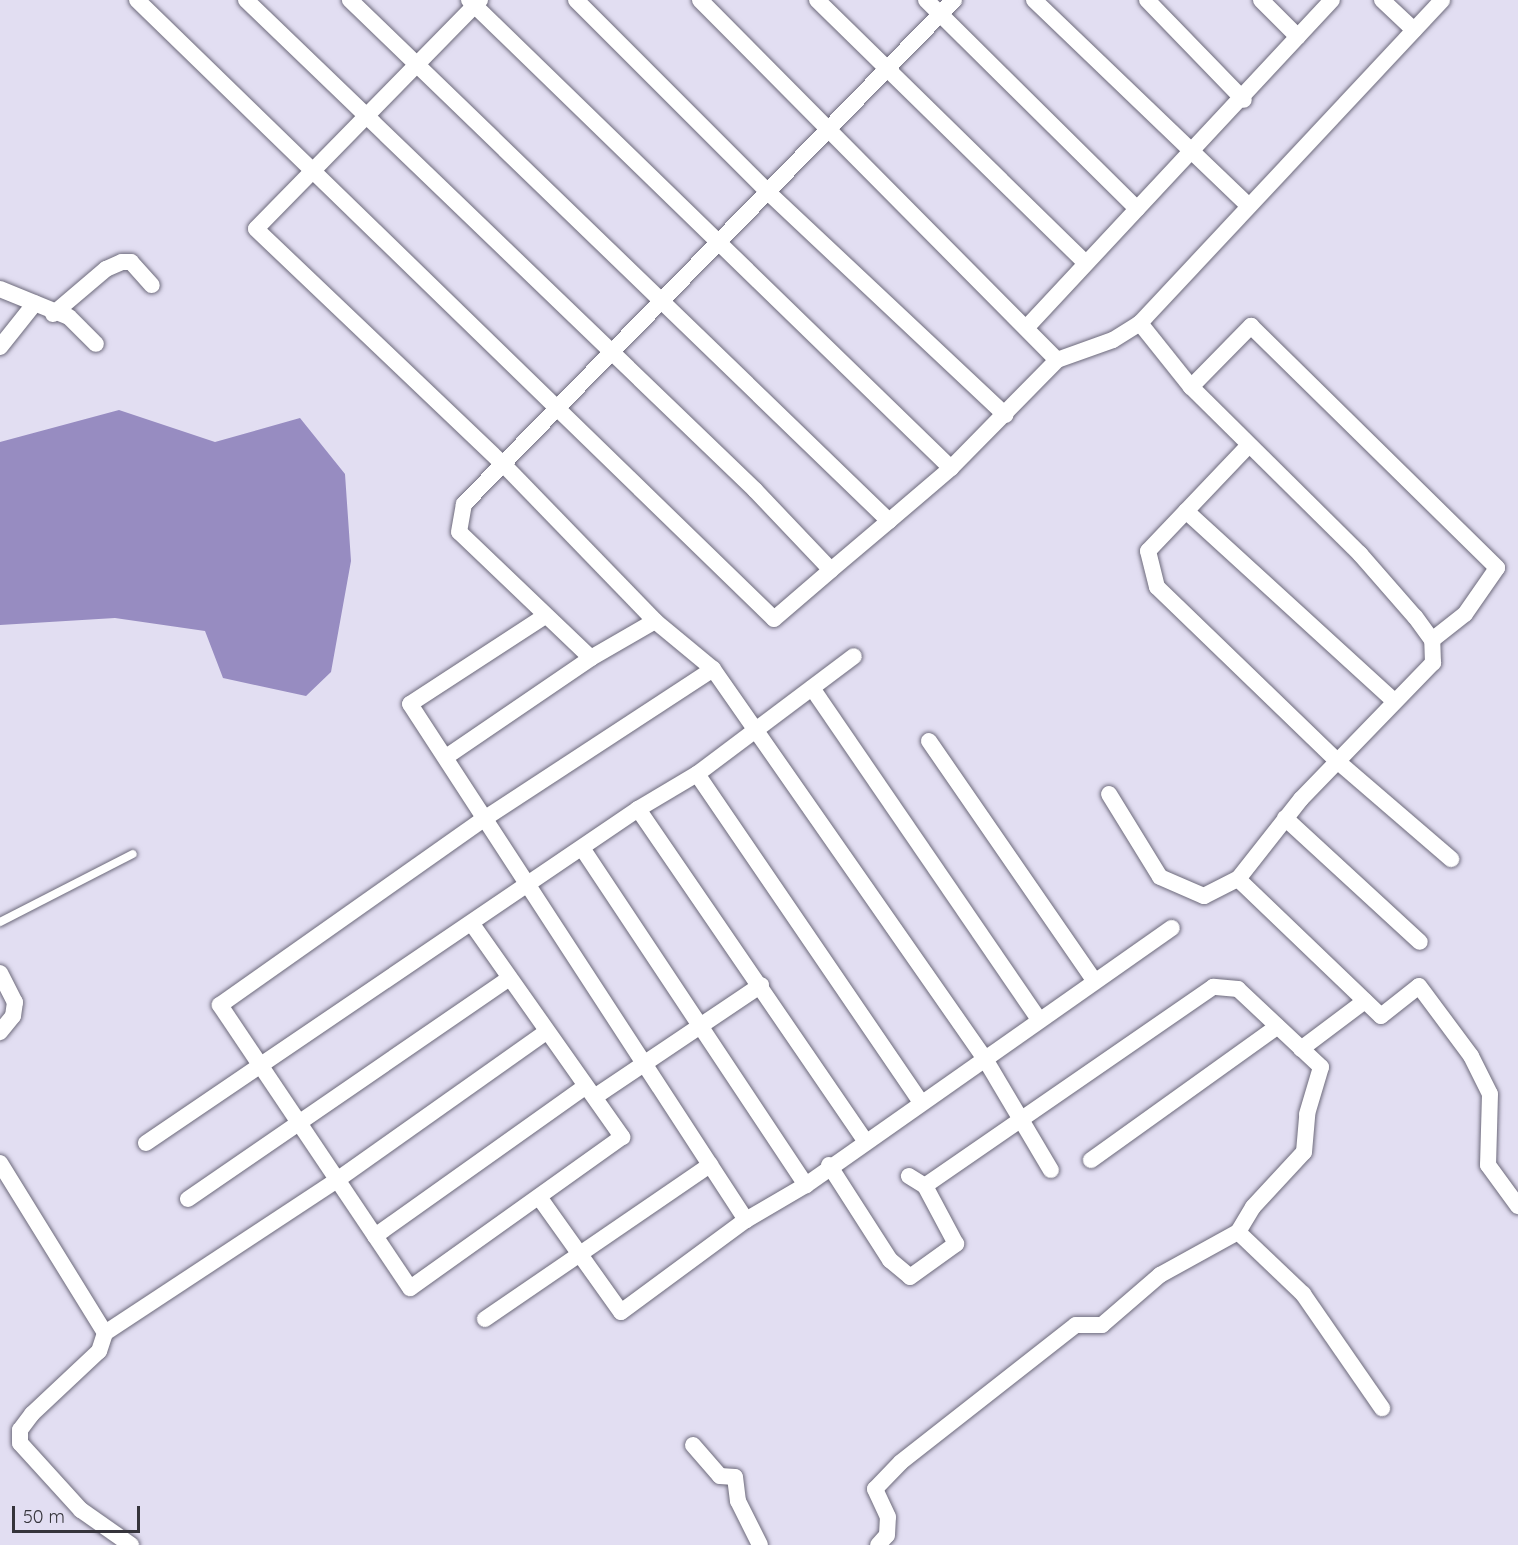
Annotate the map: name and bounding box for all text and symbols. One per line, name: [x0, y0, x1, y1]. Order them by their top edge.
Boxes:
scale bar: [15, 1494, 142, 1532]
text: 50 m: [23, 1505, 65, 1528]

